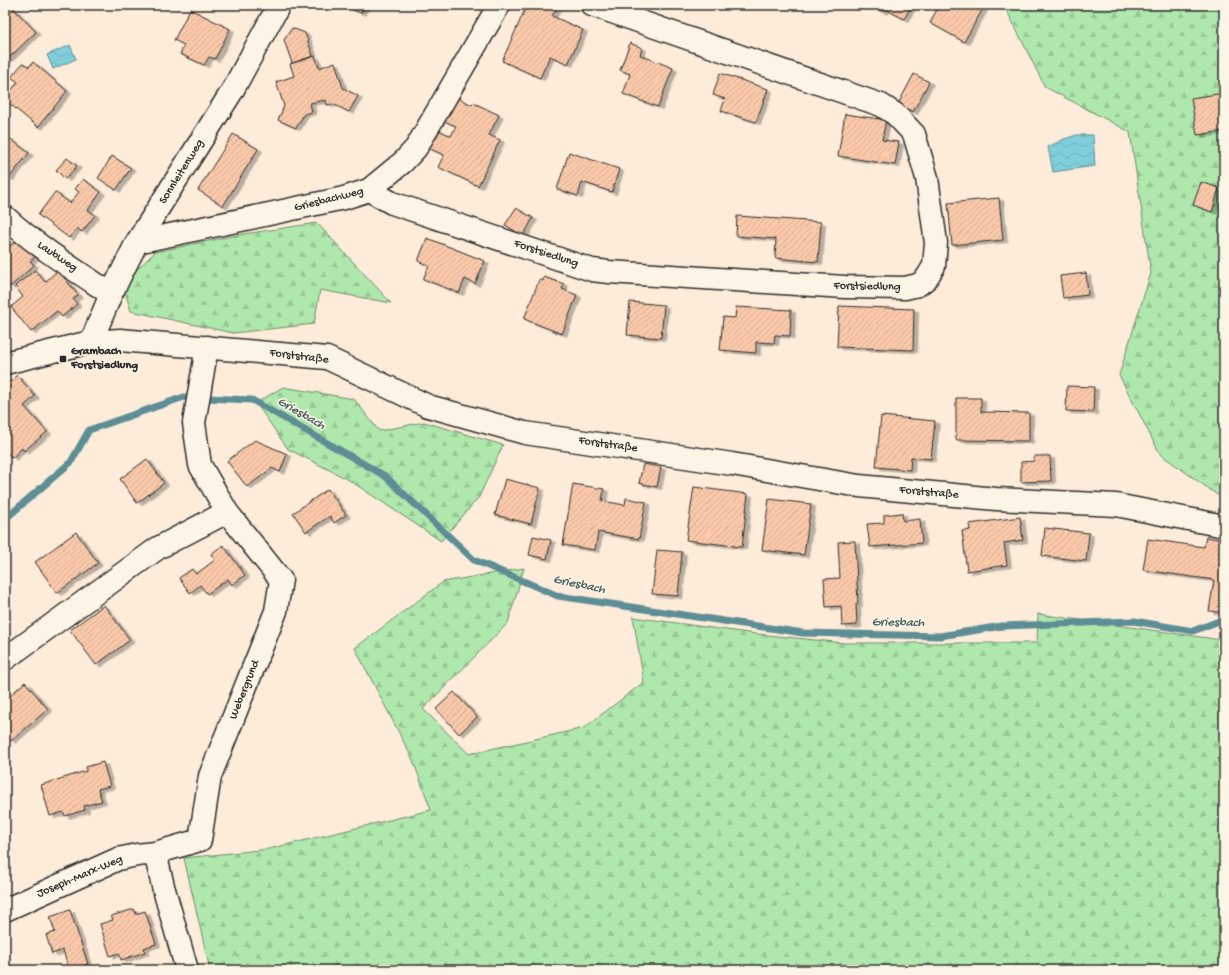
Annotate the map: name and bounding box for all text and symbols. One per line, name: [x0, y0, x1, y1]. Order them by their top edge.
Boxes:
street label: Sonnleitenweg: [157, 137, 208, 207]
street label: Griesbachweg: [293, 185, 365, 215]
street label: Forstsiedlung: [511, 237, 580, 271]
street label: Laubweg: [34, 239, 80, 276]
street label: Forstsiedlung: [832, 279, 901, 295]
place label: Grambach Forstsiedlung: [70, 345, 138, 373]
street label: Forststraße: [268, 346, 330, 368]
marker: Grambach Forstsiedlung: [58, 354, 68, 364]
water label: Griesbach: [274, 394, 328, 434]
street label: Forststraße: [576, 434, 639, 456]
street label: Forststraße: [898, 483, 960, 503]
water label: Griesbach: [552, 572, 607, 598]
water label: Griesbach: [872, 615, 925, 631]
street label: Webergrund: [227, 657, 264, 722]
street label: Joseph-Marx-Weg: [35, 853, 125, 901]

